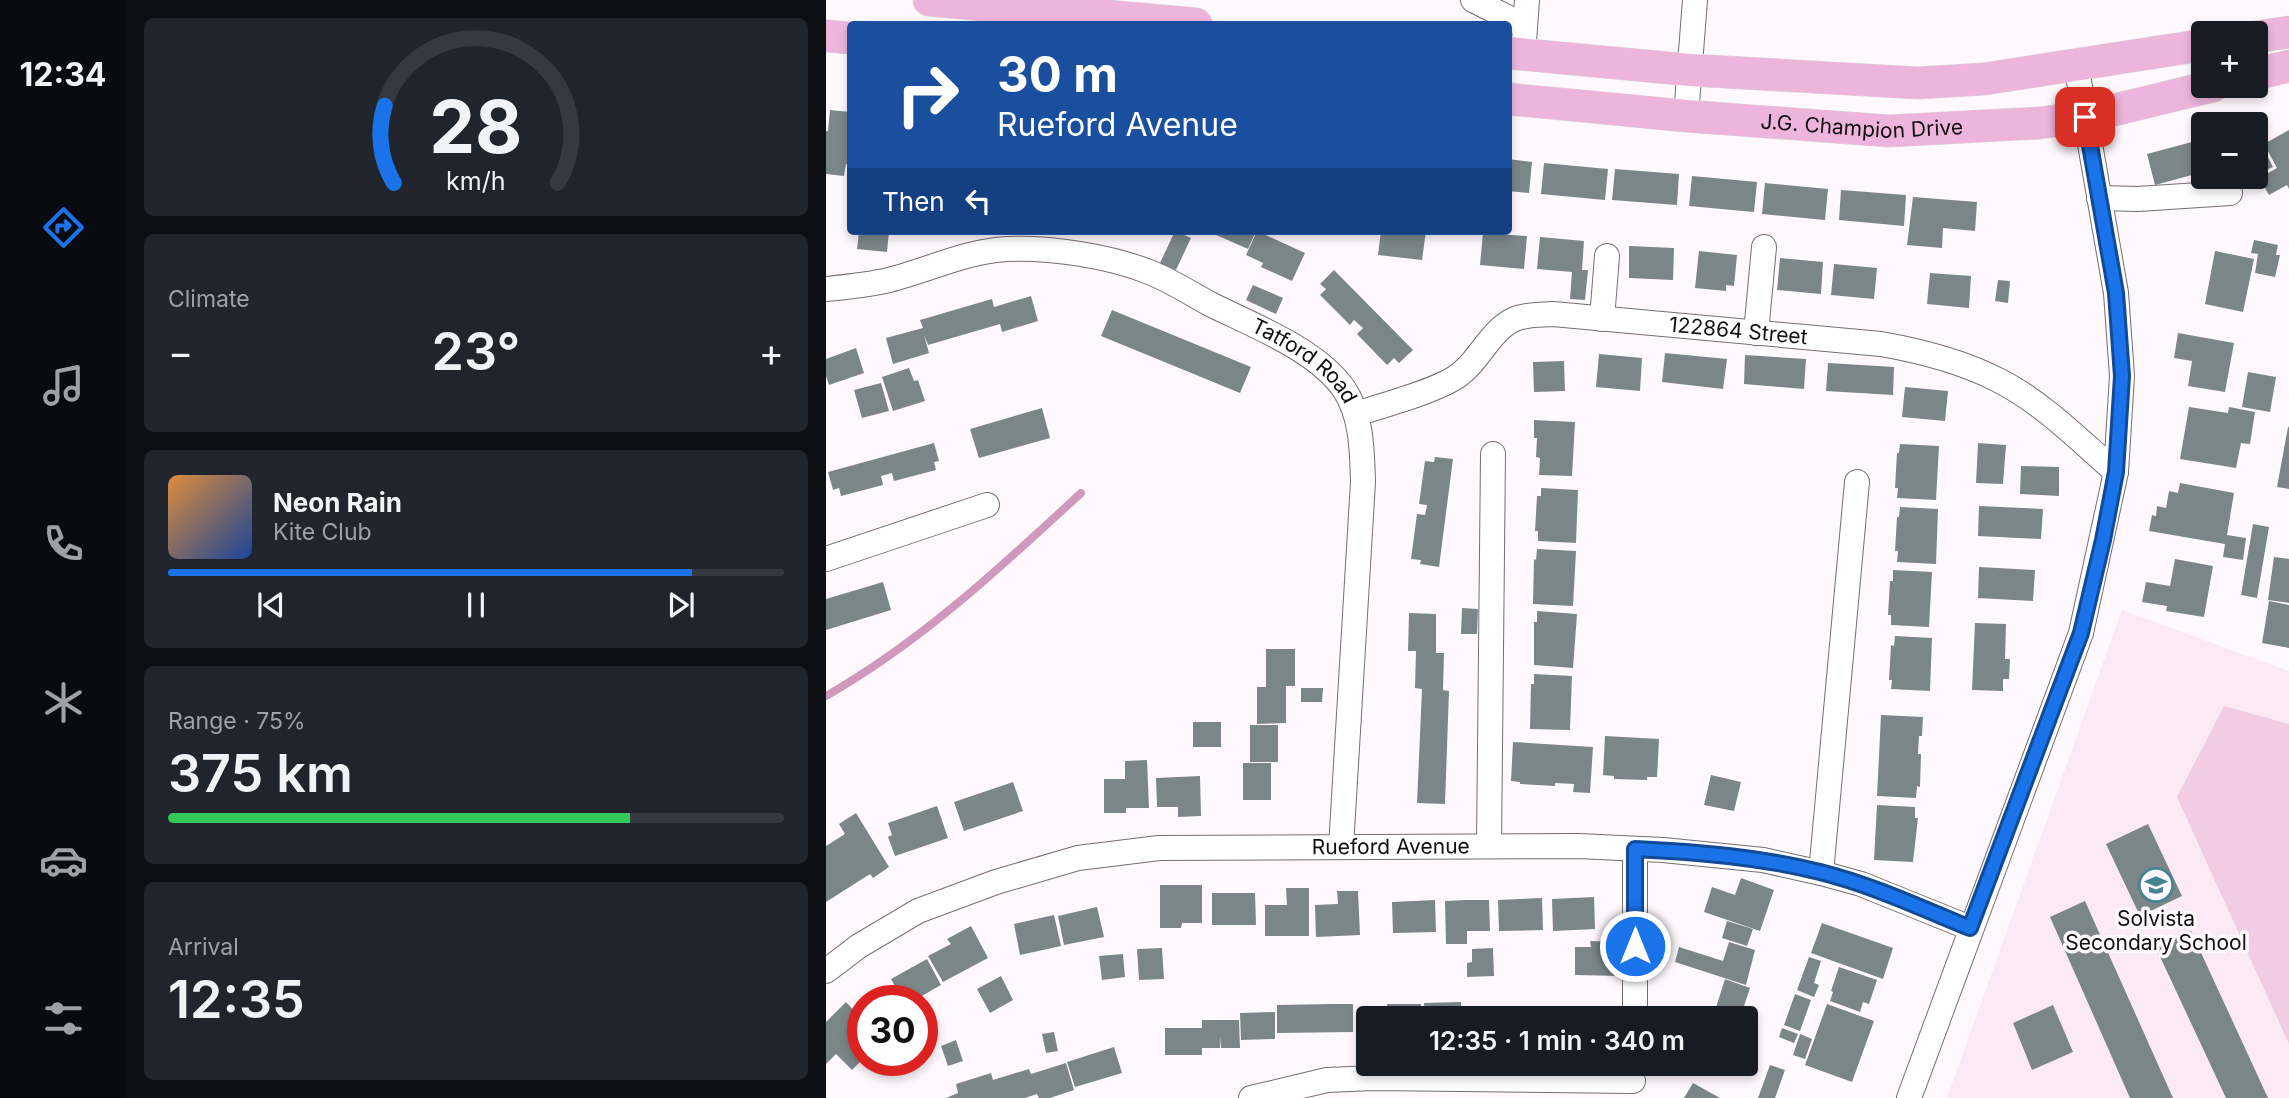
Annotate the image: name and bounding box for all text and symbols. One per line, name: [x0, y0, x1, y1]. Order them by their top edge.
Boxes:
map controls: [2191, 21, 2268, 189]
button: +: [2191, 21, 2268, 98]
text: 30 m: [997, 45, 1118, 104]
icon: right: [882, 49, 973, 140]
text: 12:34: [20, 55, 106, 94]
text: 28: [429, 82, 523, 171]
pin: [2055, 87, 2115, 147]
icon: arrive: [2066, 98, 2104, 136]
text: Rueford Avenue: [997, 105, 1238, 144]
street label: J.G. Champion Drive: [1760, 109, 1964, 143]
button: −: [2191, 112, 2268, 189]
text: km/h: [446, 166, 506, 196]
icon: left: [959, 182, 997, 220]
text: Then: [882, 186, 945, 217]
icon: directions: [39, 203, 88, 252]
text: Climate: [168, 285, 250, 313]
street label: 122864 Street: [1668, 312, 1809, 349]
street label: Tatford Road: [1248, 313, 1363, 407]
text: 23°: [432, 320, 520, 383]
text: −: [168, 329, 193, 375]
text: +: [759, 329, 784, 375]
icon: music: [39, 361, 88, 410]
text: Neon Rain: [273, 487, 402, 518]
text: Kite Club: [273, 518, 372, 546]
icon: phone: [39, 519, 88, 568]
icon: previous: [252, 586, 290, 624]
icon: pause: [457, 586, 495, 624]
icon: next: [662, 586, 700, 624]
icon: climate: [39, 678, 88, 727]
text: Range · 75%: [168, 707, 306, 735]
text: 375 km: [168, 742, 353, 805]
street label: Rueford Avenue: [1312, 834, 1470, 859]
icon: car: [39, 836, 88, 885]
school or university icon: Solvista Secondary School: [2137, 866, 2175, 904]
place label: Solvista Secondary School: [2065, 906, 2247, 955]
position arrow: [1598, 909, 1672, 983]
text: Arrival: [168, 933, 239, 961]
text: 12:35: [168, 968, 305, 1031]
speed limit sign: 30: [847, 985, 938, 1076]
icon: filters: [39, 994, 88, 1043]
text: 12:35 · 1 min · 340 m: [1429, 1025, 1685, 1056]

